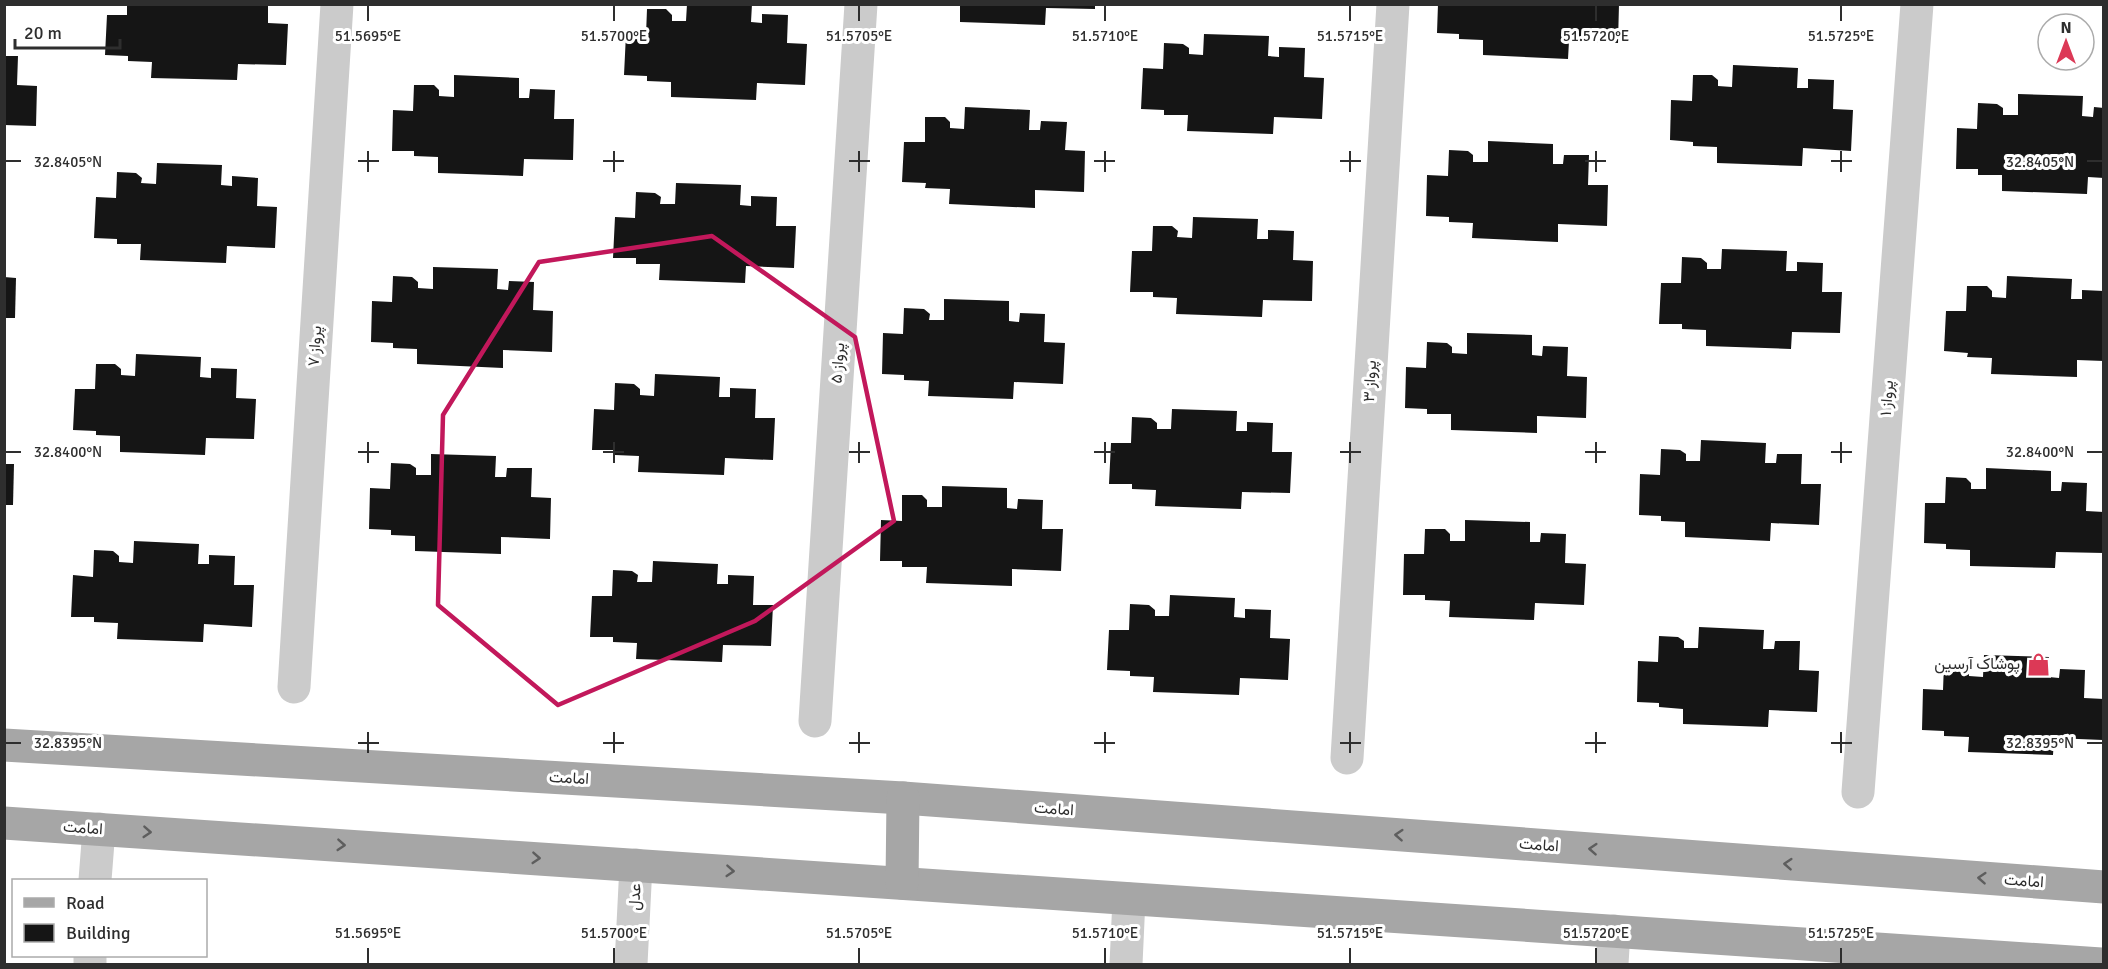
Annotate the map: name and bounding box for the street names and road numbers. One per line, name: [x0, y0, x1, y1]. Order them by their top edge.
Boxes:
street label: پرواز ۷: [304, 325, 327, 367]
street label: پرواز ۵: [827, 342, 850, 384]
street label: پرواز ۳: [1359, 360, 1382, 402]
street label: پرواز ۱: [1876, 379, 1899, 417]
street label: امامت: [549, 767, 589, 789]
street label: امامت: [1033, 798, 1075, 820]
street label: امامت: [62, 817, 104, 839]
street label: امامت: [1518, 834, 1560, 856]
street label: امامت: [2003, 870, 2045, 892]
street label: عدل: [624, 883, 646, 911]

